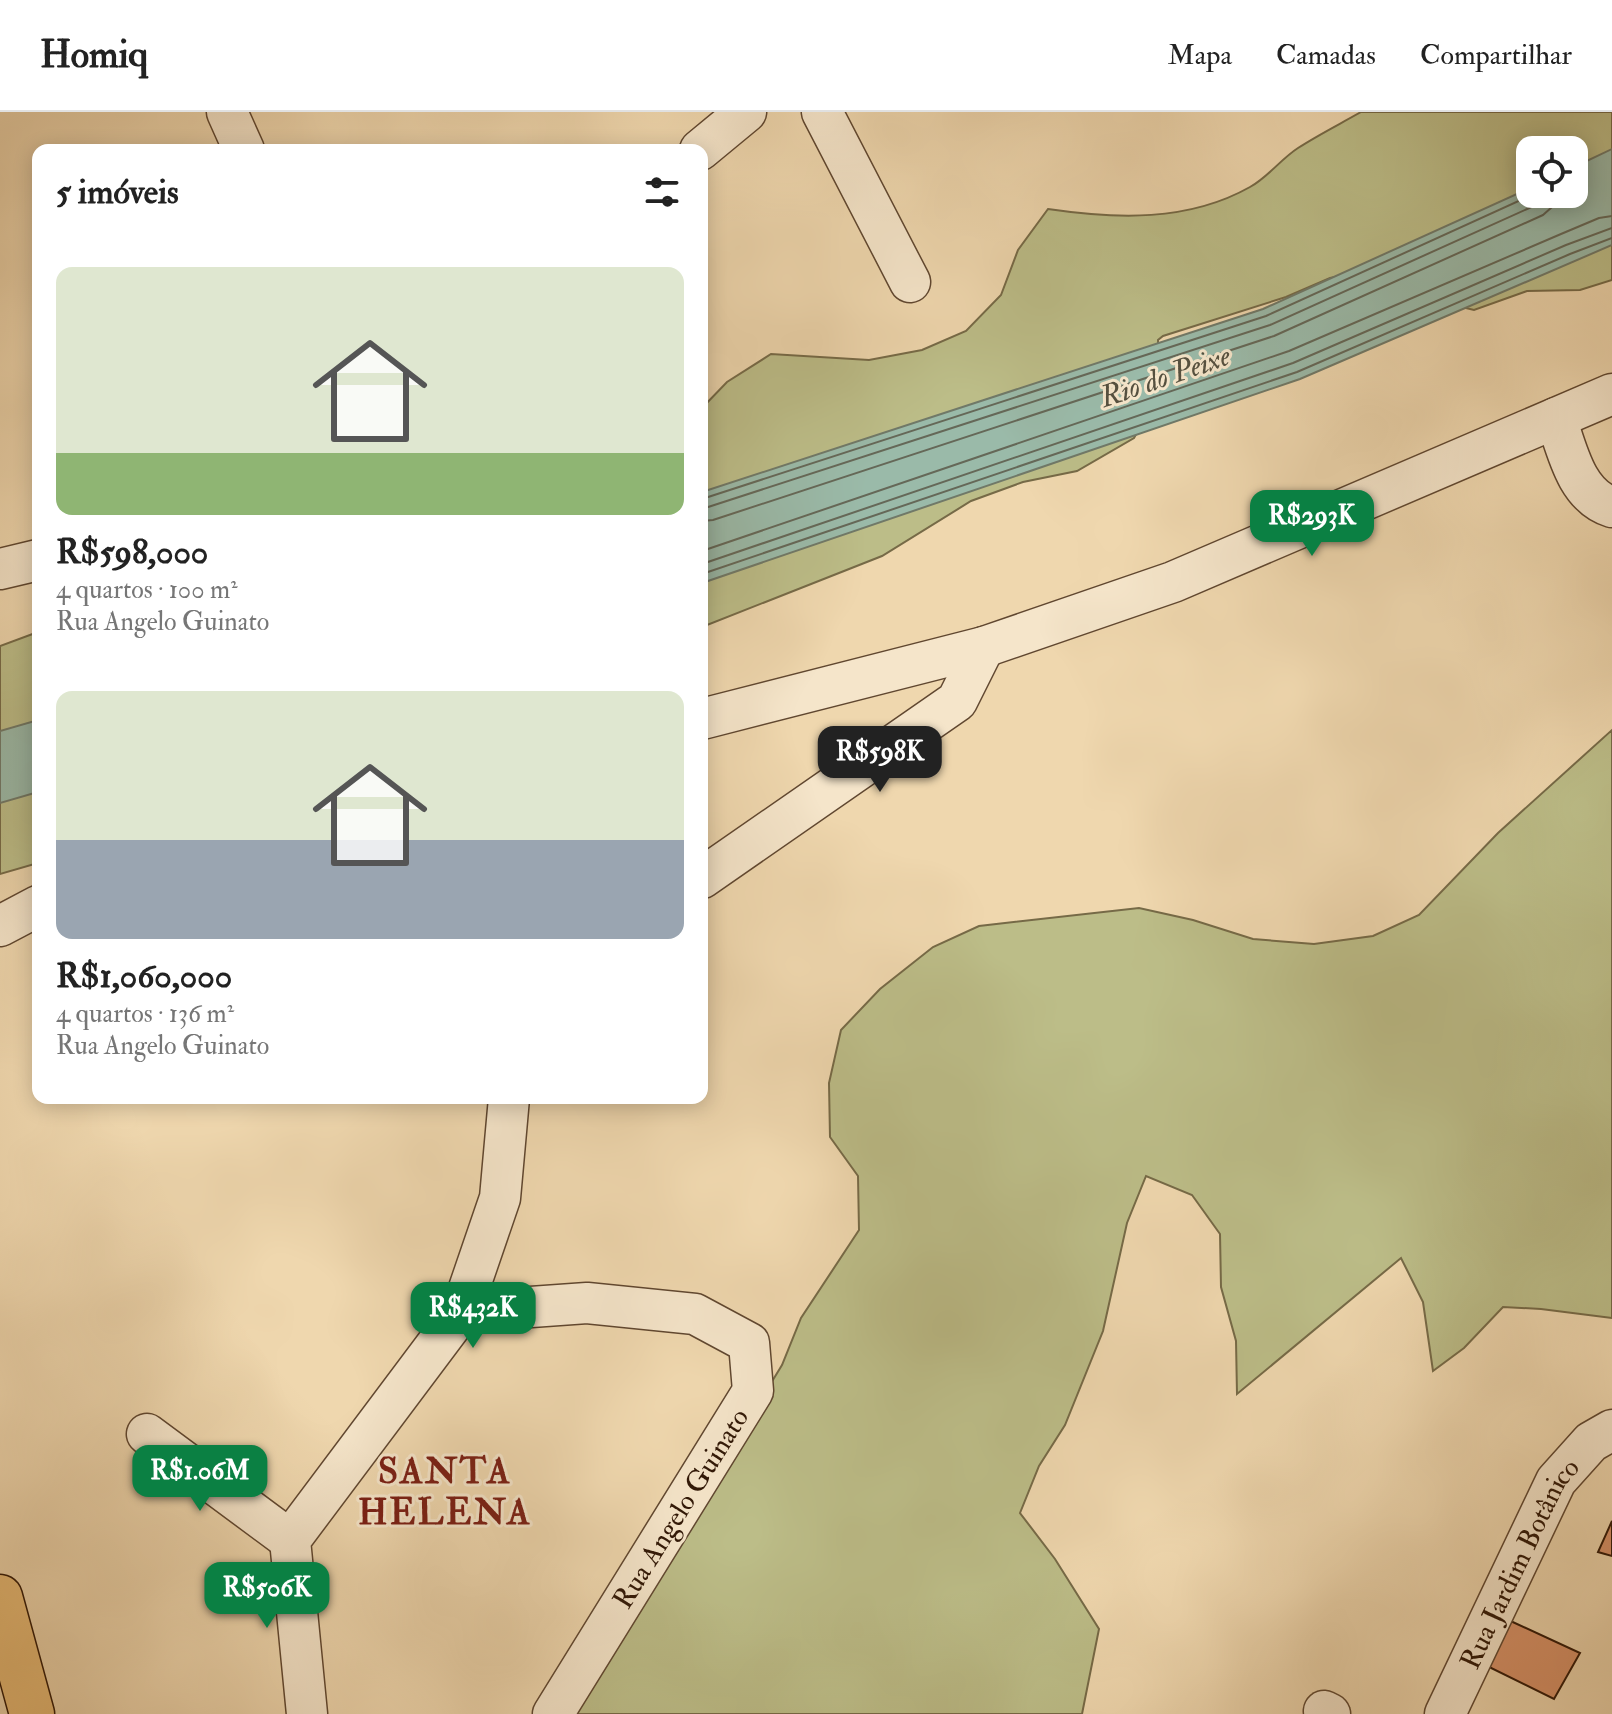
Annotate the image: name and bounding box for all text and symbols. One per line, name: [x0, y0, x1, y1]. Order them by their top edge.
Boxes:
text: Homiq: [40, 31, 148, 79]
text: Mapa: [1168, 38, 1232, 73]
text: Camadas: [1276, 38, 1376, 73]
text: Compartilhar: [1420, 38, 1572, 73]
map controls: [1516, 136, 1588, 208]
button: locate: [1516, 136, 1588, 208]
icon: filters: [640, 170, 684, 214]
text: 5 imóveis: [56, 171, 179, 214]
icon: home: [298, 319, 442, 463]
water label: Rio do Peixe: [1094, 337, 1236, 416]
pin: R$293K: [1247, 490, 1377, 558]
text: R$293K: [1268, 500, 1356, 532]
text: R$598,000: [56, 531, 208, 574]
text: 4 quartos · 100 m²: [56, 574, 237, 606]
text: Rua Angelo Guinato: [56, 606, 269, 638]
pin: R$598K: [815, 726, 945, 794]
text: R$598K: [836, 736, 924, 768]
icon: home: [298, 743, 442, 887]
text: R$1,060,000: [56, 955, 232, 998]
text: 4 quartos · 136 m²: [56, 998, 234, 1030]
text: Rua Angelo Guinato: [56, 1030, 269, 1062]
pin: R$432K: [408, 1282, 538, 1350]
text: R$432K: [429, 1292, 517, 1324]
street label: Rua Angelo Guinato: [606, 1402, 757, 1615]
pin: R$1.06M: [126, 1445, 274, 1513]
district label: SANTA HELENA: [358, 1449, 532, 1535]
street label: Rua Jardim Botânico: [1453, 1451, 1587, 1675]
text: R$1.06M: [150, 1455, 250, 1487]
pin: R$506K: [202, 1562, 332, 1630]
text: R$506K: [222, 1572, 312, 1604]

